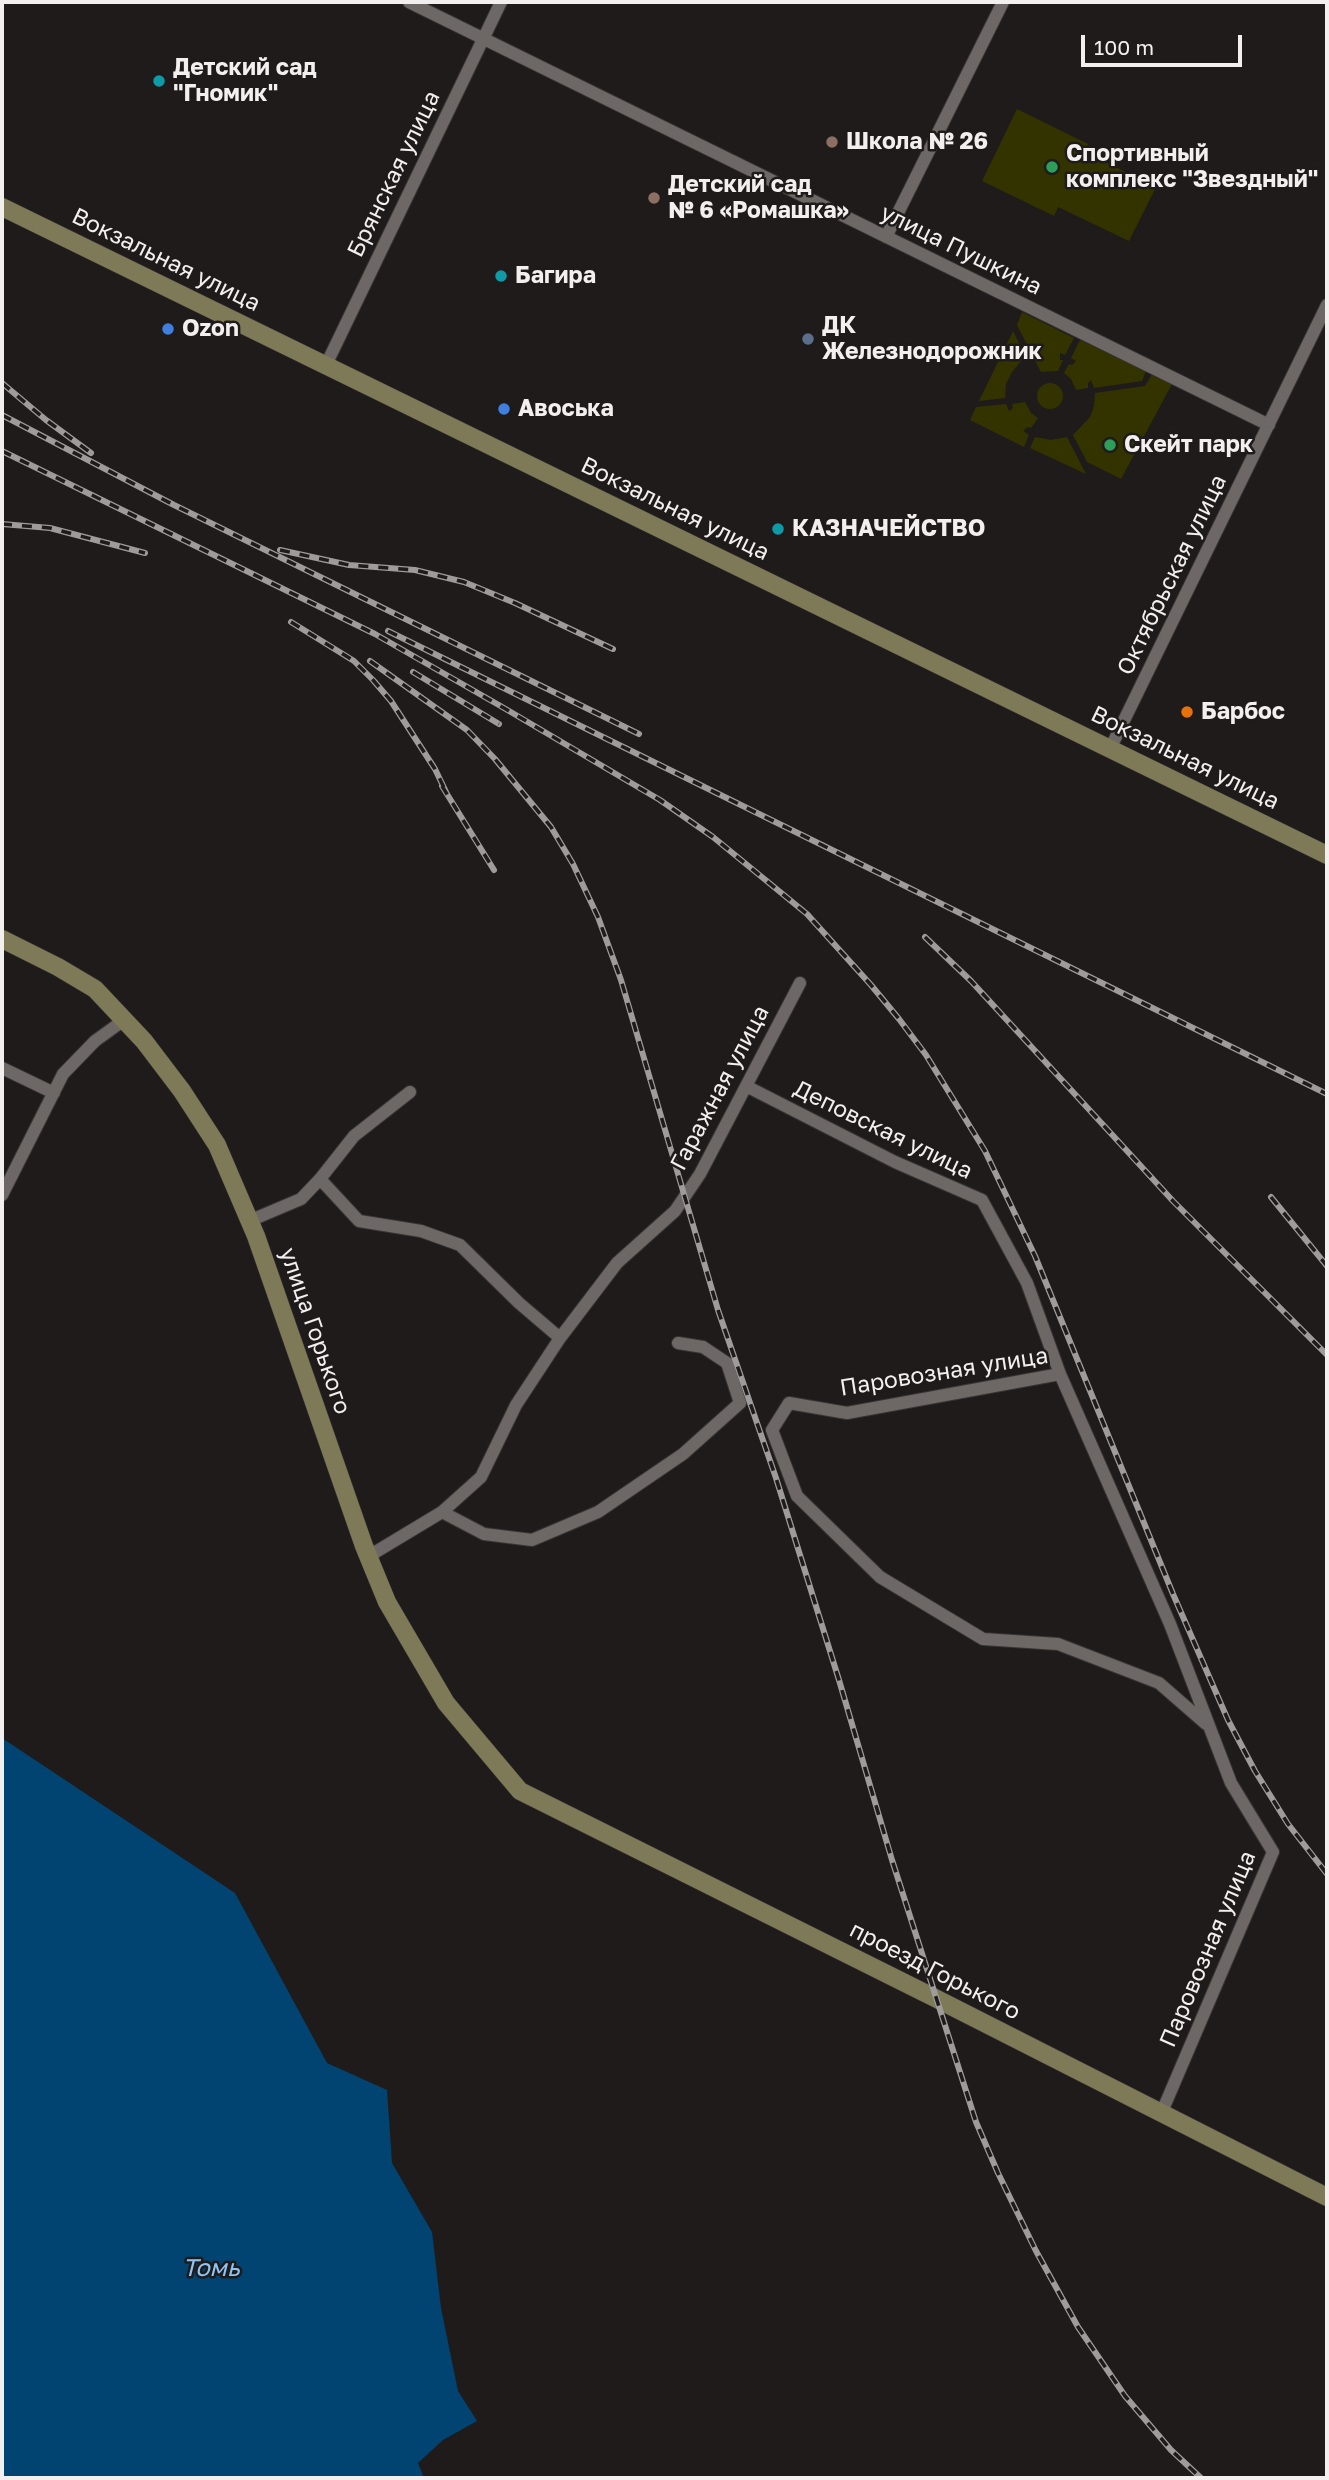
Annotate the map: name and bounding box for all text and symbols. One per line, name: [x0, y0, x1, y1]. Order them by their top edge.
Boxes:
scale bar: [1084, 21, 1245, 65]
text: 100 m: [1094, 34, 1154, 60]
place label: Детский сад "Гномик": [173, 54, 317, 108]
marker: Детский сад "Гномик": [151, 73, 167, 89]
street label: Брянская улица: [342, 86, 446, 262]
place label: Школа № 26: [846, 128, 988, 156]
marker: Школа № 26: [824, 134, 840, 150]
place label: Спортивный комплекс "Звездный": [1066, 140, 1318, 194]
marker: Спортивный комплекс "Звездный": [1044, 159, 1060, 175]
place label: Детский сад № 6 «Ромашка»: [668, 171, 849, 225]
marker: Детский сад № 6 «Ромашка»: [646, 190, 662, 206]
street label: улица Пушкина: [876, 199, 1046, 301]
street label: Вокзальная улица: [67, 202, 265, 318]
place label: Багира: [515, 262, 596, 290]
marker: Багира: [493, 268, 509, 284]
place label: ДК Железнодорожник: [822, 312, 1042, 366]
place label: Ozon: [182, 315, 239, 343]
marker: Ozon: [160, 321, 176, 337]
marker: ДК Железнодорожник: [800, 331, 816, 347]
place label: Авоська: [518, 395, 614, 423]
marker: Авоська: [496, 401, 512, 417]
place label: Скейт парк: [1124, 431, 1253, 459]
marker: Скейт парк: [1102, 437, 1118, 453]
street label: Вокзальная улица: [576, 451, 774, 567]
street label: Октябрьская улица: [1112, 470, 1232, 680]
place label: КАЗНАЧЕЙСТВО: [792, 515, 985, 543]
marker: КАЗНАЧЕЙСТВО: [770, 521, 786, 537]
place label: Барбос: [1201, 698, 1285, 726]
street label: Вокзальная улица: [1086, 700, 1284, 816]
marker: Барбос: [1179, 704, 1195, 720]
street label: Гаражная улица: [665, 1001, 775, 1175]
street label: Деповская улица: [789, 1075, 977, 1185]
street label: улица Горького: [274, 1244, 356, 1418]
street label: Паровозная улица: [838, 1342, 1050, 1402]
street label: Паровозная улица: [1154, 1847, 1262, 2051]
street label: проезд Горького: [845, 1916, 1025, 2026]
water label: Томь: [183, 2254, 239, 2282]

